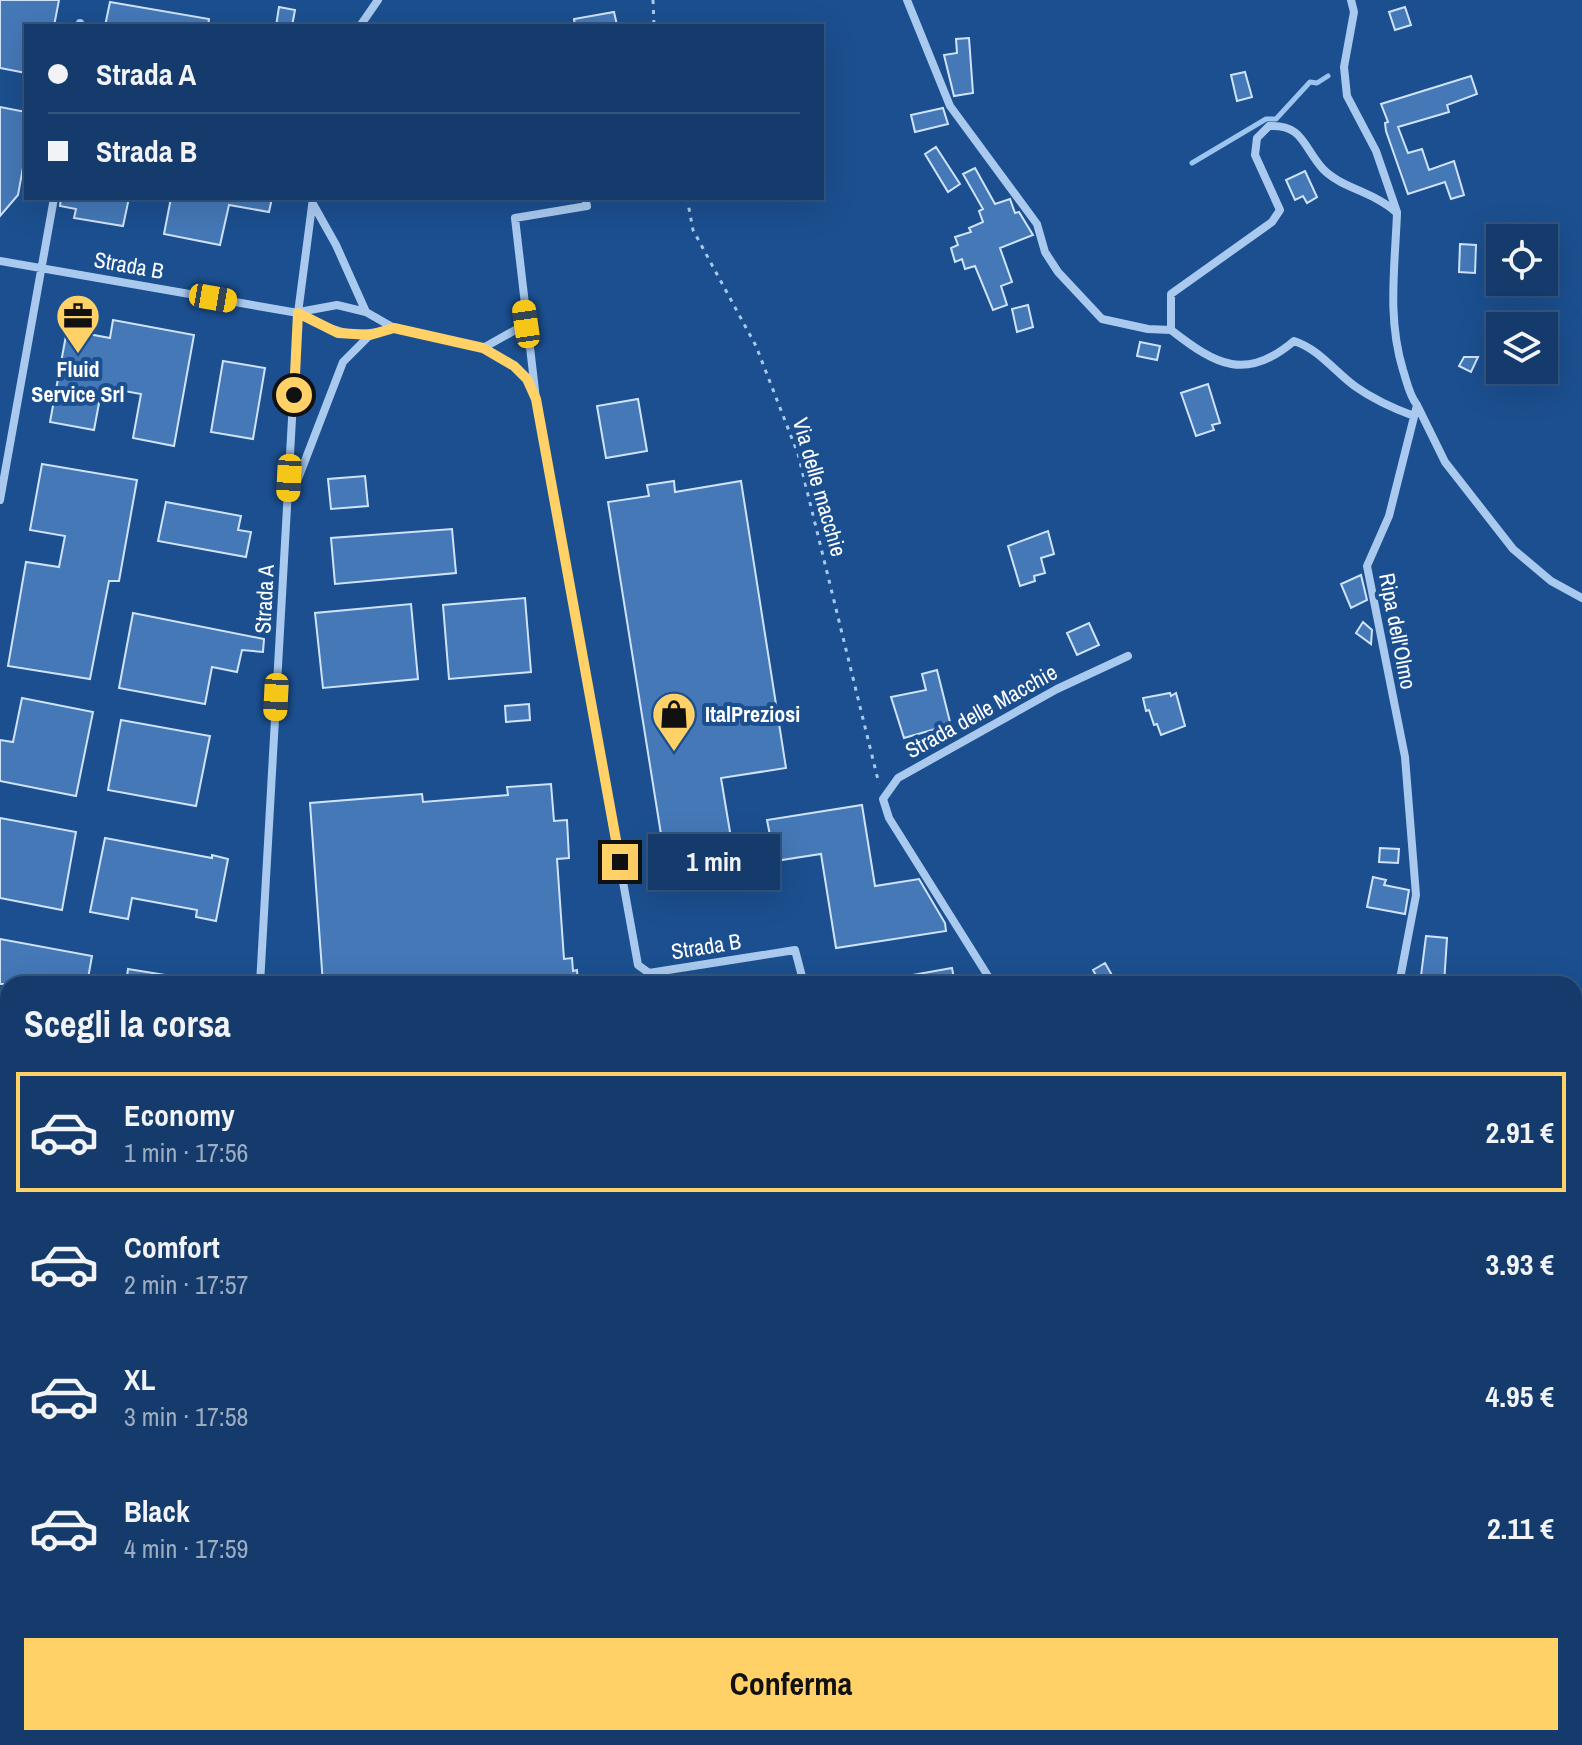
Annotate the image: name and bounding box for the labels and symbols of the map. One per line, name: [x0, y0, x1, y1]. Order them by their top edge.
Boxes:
street label: Strada B: [92, 244, 166, 286]
car: [187, 282, 239, 314]
office icon: Fluid Service Srl: [54, 292, 102, 355]
car: [511, 299, 541, 349]
place label: Fluid Service Srl: [31, 354, 125, 409]
route start: [276, 377, 312, 413]
street label: Via delle macchie: [786, 414, 854, 560]
car: [276, 453, 302, 503]
street label: Strada A: [247, 563, 281, 634]
street label: Ripa dell'Olmo: [1372, 570, 1424, 692]
street label: Strada delle Macchie: [900, 657, 1062, 765]
car: [263, 672, 289, 722]
shop icon: ItalPreziosi: [650, 690, 698, 753]
place label: ItalPreziosi: [705, 699, 800, 729]
callout: 1 min: [648, 834, 780, 890]
route end: [602, 844, 638, 880]
street label: Strada B: [669, 926, 743, 966]

